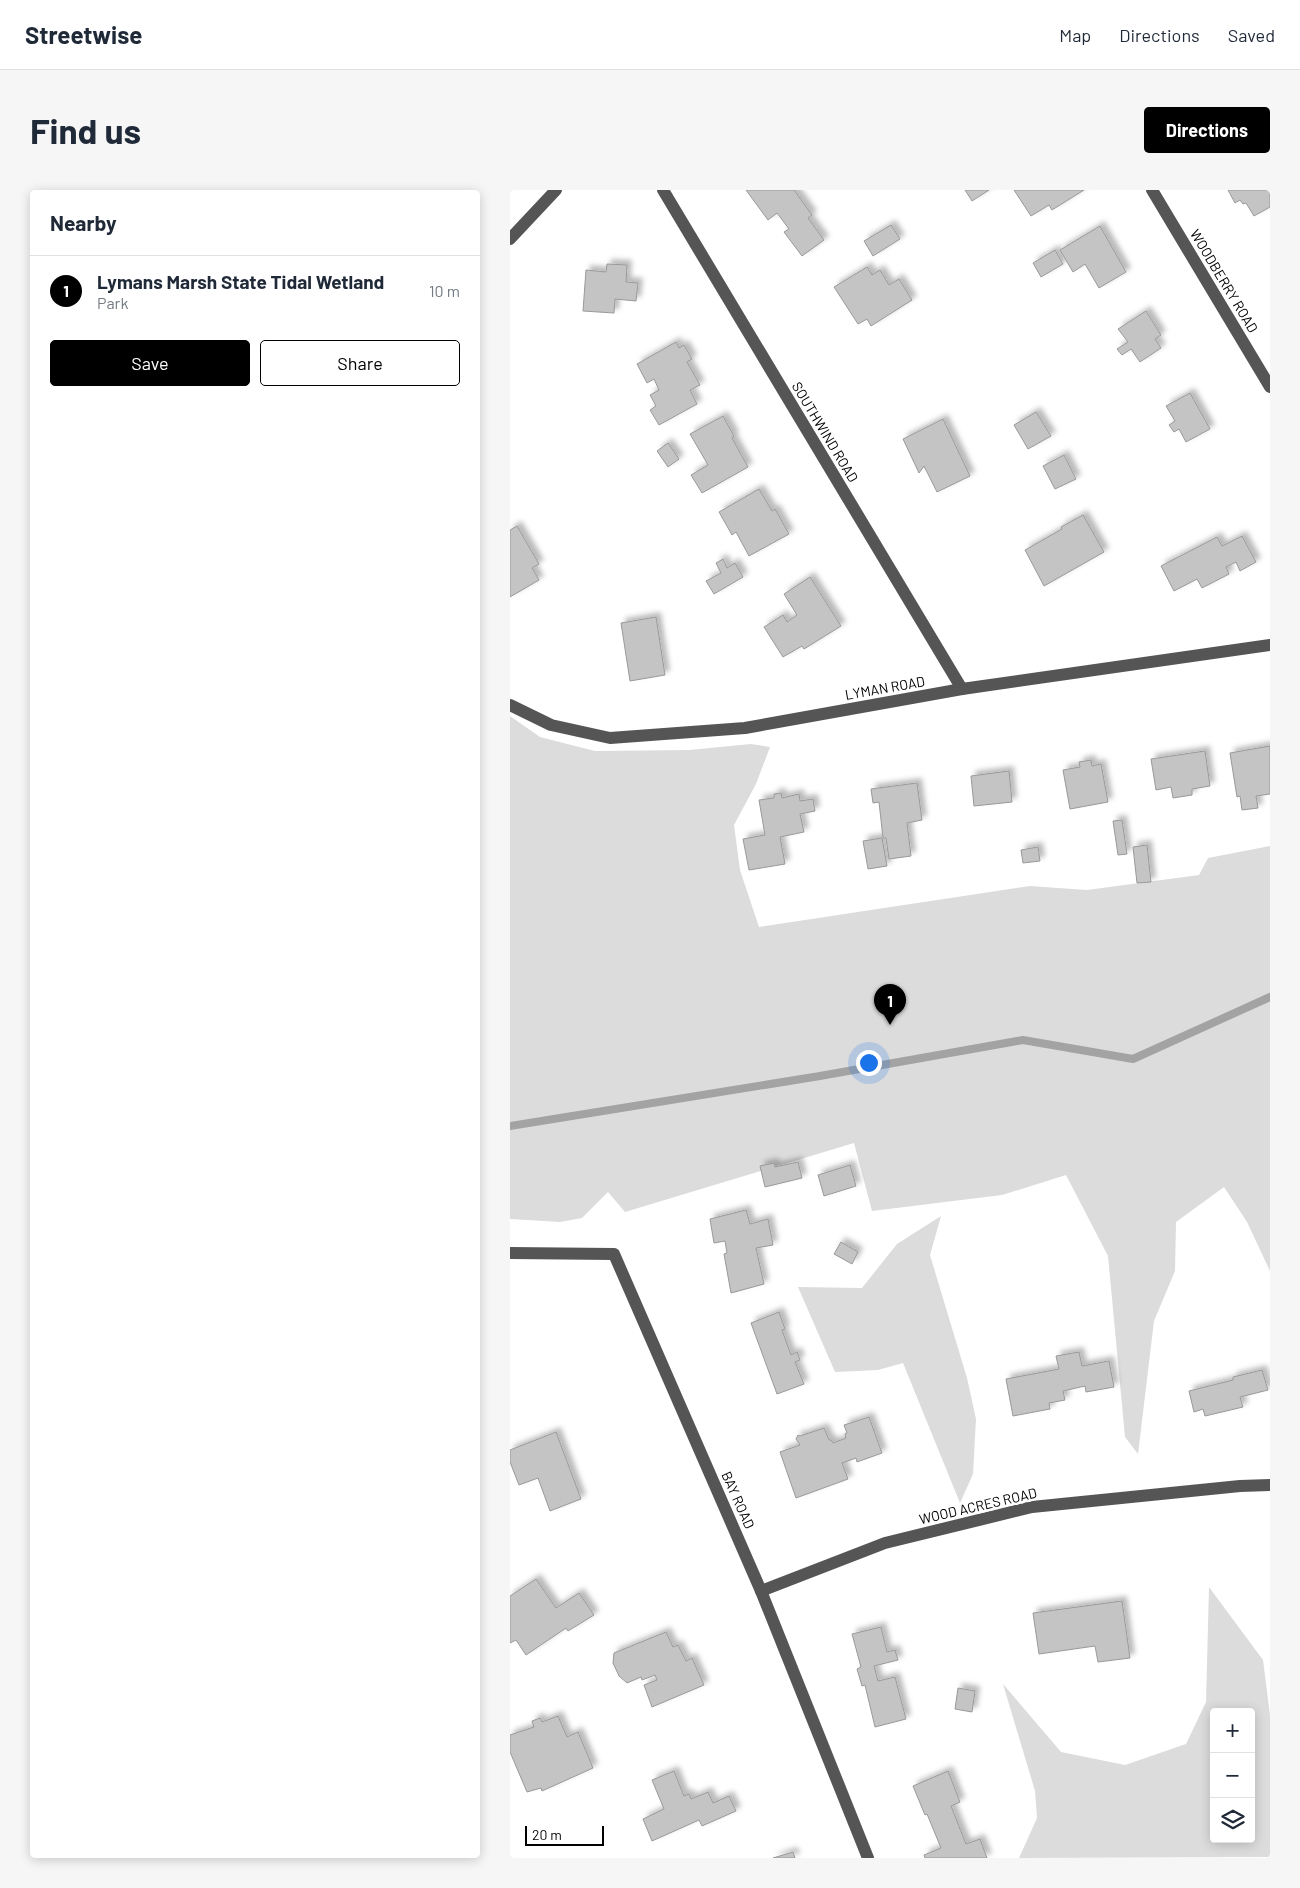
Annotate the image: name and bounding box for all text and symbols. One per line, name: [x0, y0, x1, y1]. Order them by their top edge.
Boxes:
text: Streetwise: [25, 20, 142, 49]
text: Map: [1059, 24, 1091, 46]
text: Directions: [1119, 24, 1200, 46]
text: Saved: [1228, 24, 1275, 46]
button: Directions: [1144, 107, 1270, 153]
text: Find us: [30, 109, 141, 151]
text: Nearby: [50, 210, 116, 235]
street label: WOODBERRY ROAD: [1187, 226, 1262, 335]
text: Lymans Marsh State Tidal Wetland: [97, 270, 384, 293]
text: 1: [63, 281, 69, 300]
text: 10 m: [429, 281, 460, 300]
text: Park: [97, 293, 128, 312]
button: Save: [50, 340, 250, 386]
button: Share: [260, 340, 460, 386]
street label: SOUTHWIND ROAD: [789, 378, 862, 485]
street label: LYMAN ROAD: [844, 672, 926, 703]
pin: 1: [874, 984, 906, 1025]
your location: [856, 1050, 882, 1076]
street label: BAY ROAD: [718, 1468, 759, 1531]
street label: WOOD ACRES ROAD: [917, 1484, 1038, 1527]
map controls: [1210, 1708, 1255, 1843]
button: +: [1210, 1708, 1255, 1753]
button: −: [1210, 1753, 1255, 1798]
button: layers: [1210, 1798, 1255, 1843]
scale bar: [525, 1823, 604, 1846]
text: 20 m: [532, 1826, 562, 1843]

